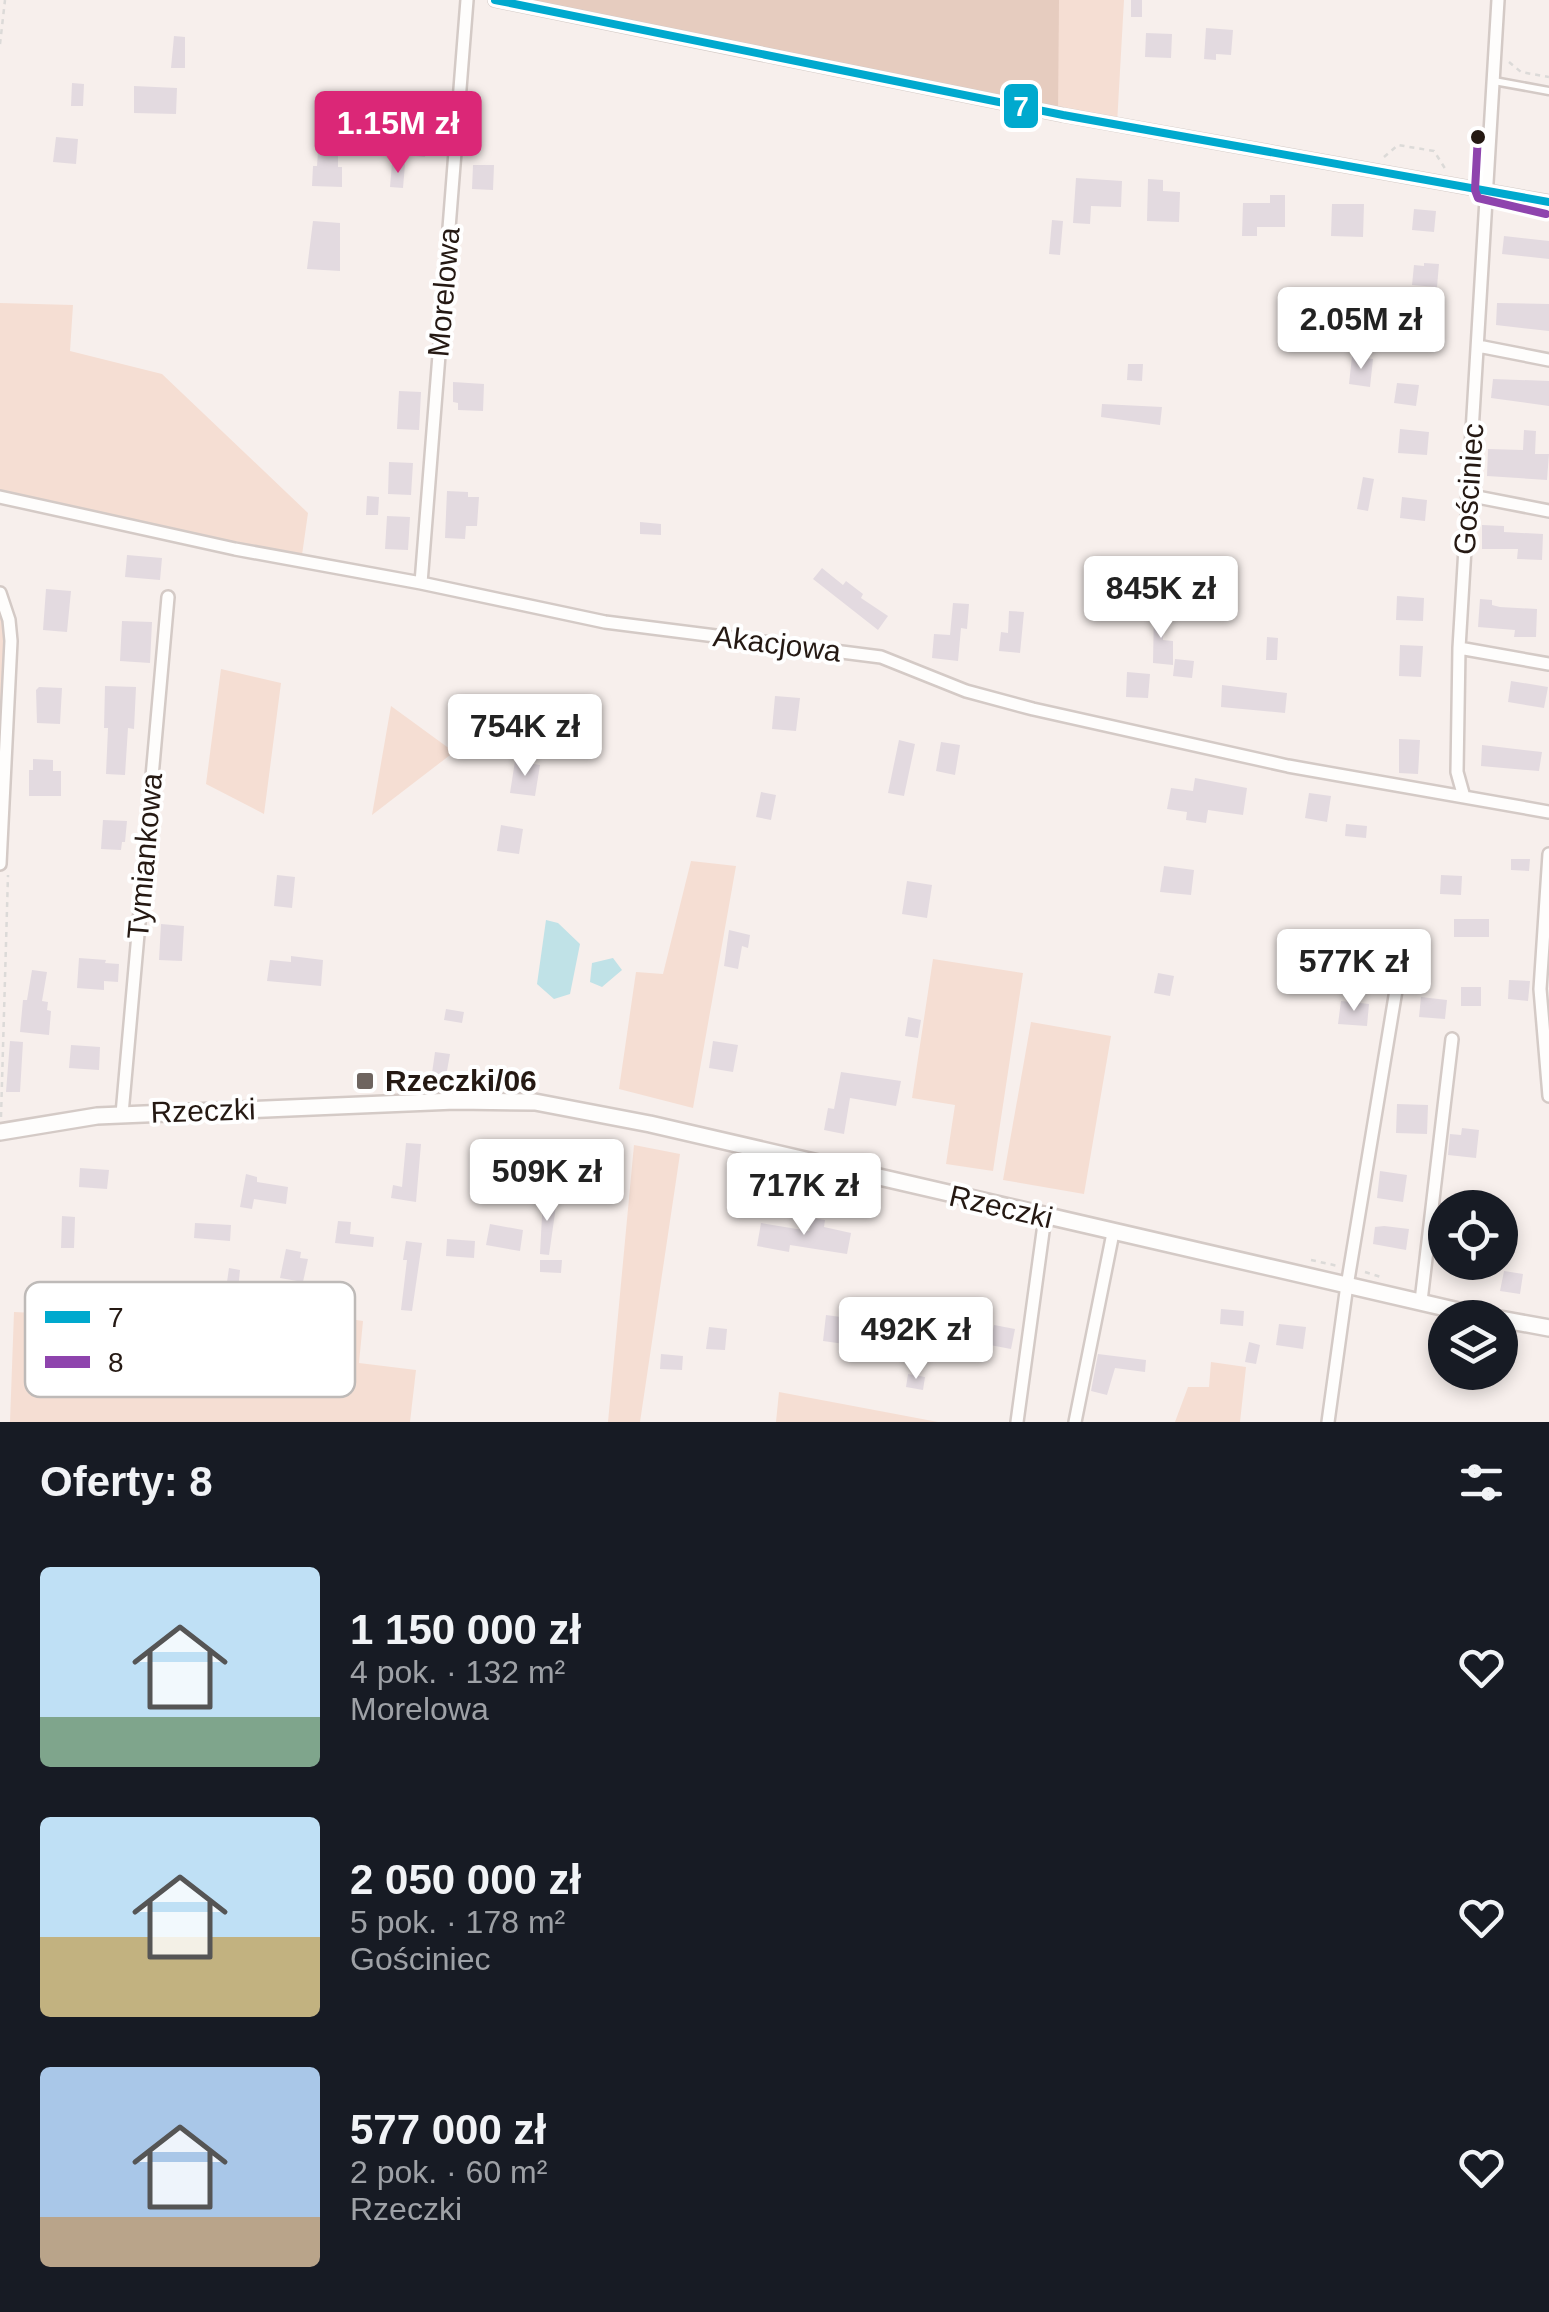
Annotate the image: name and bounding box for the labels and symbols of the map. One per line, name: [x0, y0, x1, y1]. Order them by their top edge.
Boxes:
line badge: 7: [1002, 82, 1040, 130]
pin: 1.15M zł: [295, 91, 501, 176]
text: 7: [1013, 91, 1029, 122]
unlabelled marker: [1468, 127, 1488, 147]
street label: Morelowa: [421, 225, 466, 358]
pin: 2.05M zł: [1258, 287, 1464, 372]
street label: Gościniec: [1447, 422, 1490, 556]
pin: 845K zł: [1069, 556, 1253, 641]
street label: Akacjowa: [711, 619, 843, 668]
pin: 754K zł: [433, 694, 617, 779]
street label: Tymiankowa: [121, 771, 168, 940]
pin: 577K zł: [1262, 929, 1446, 1014]
place label: Rzeczki/06: [385, 1064, 537, 1097]
marker: Rzeczki/06: [354, 1070, 376, 1092]
street label: Rzeczki: [150, 1092, 256, 1129]
pin: 509K zł: [455, 1139, 639, 1224]
pin: 717K zł: [712, 1153, 896, 1238]
street label: Rzeczki: [946, 1179, 1056, 1234]
legend: [25, 1282, 355, 1397]
pin: 492K zł: [824, 1297, 1008, 1382]
text: 7: [108, 1302, 124, 1333]
text: 8: [108, 1347, 124, 1378]

